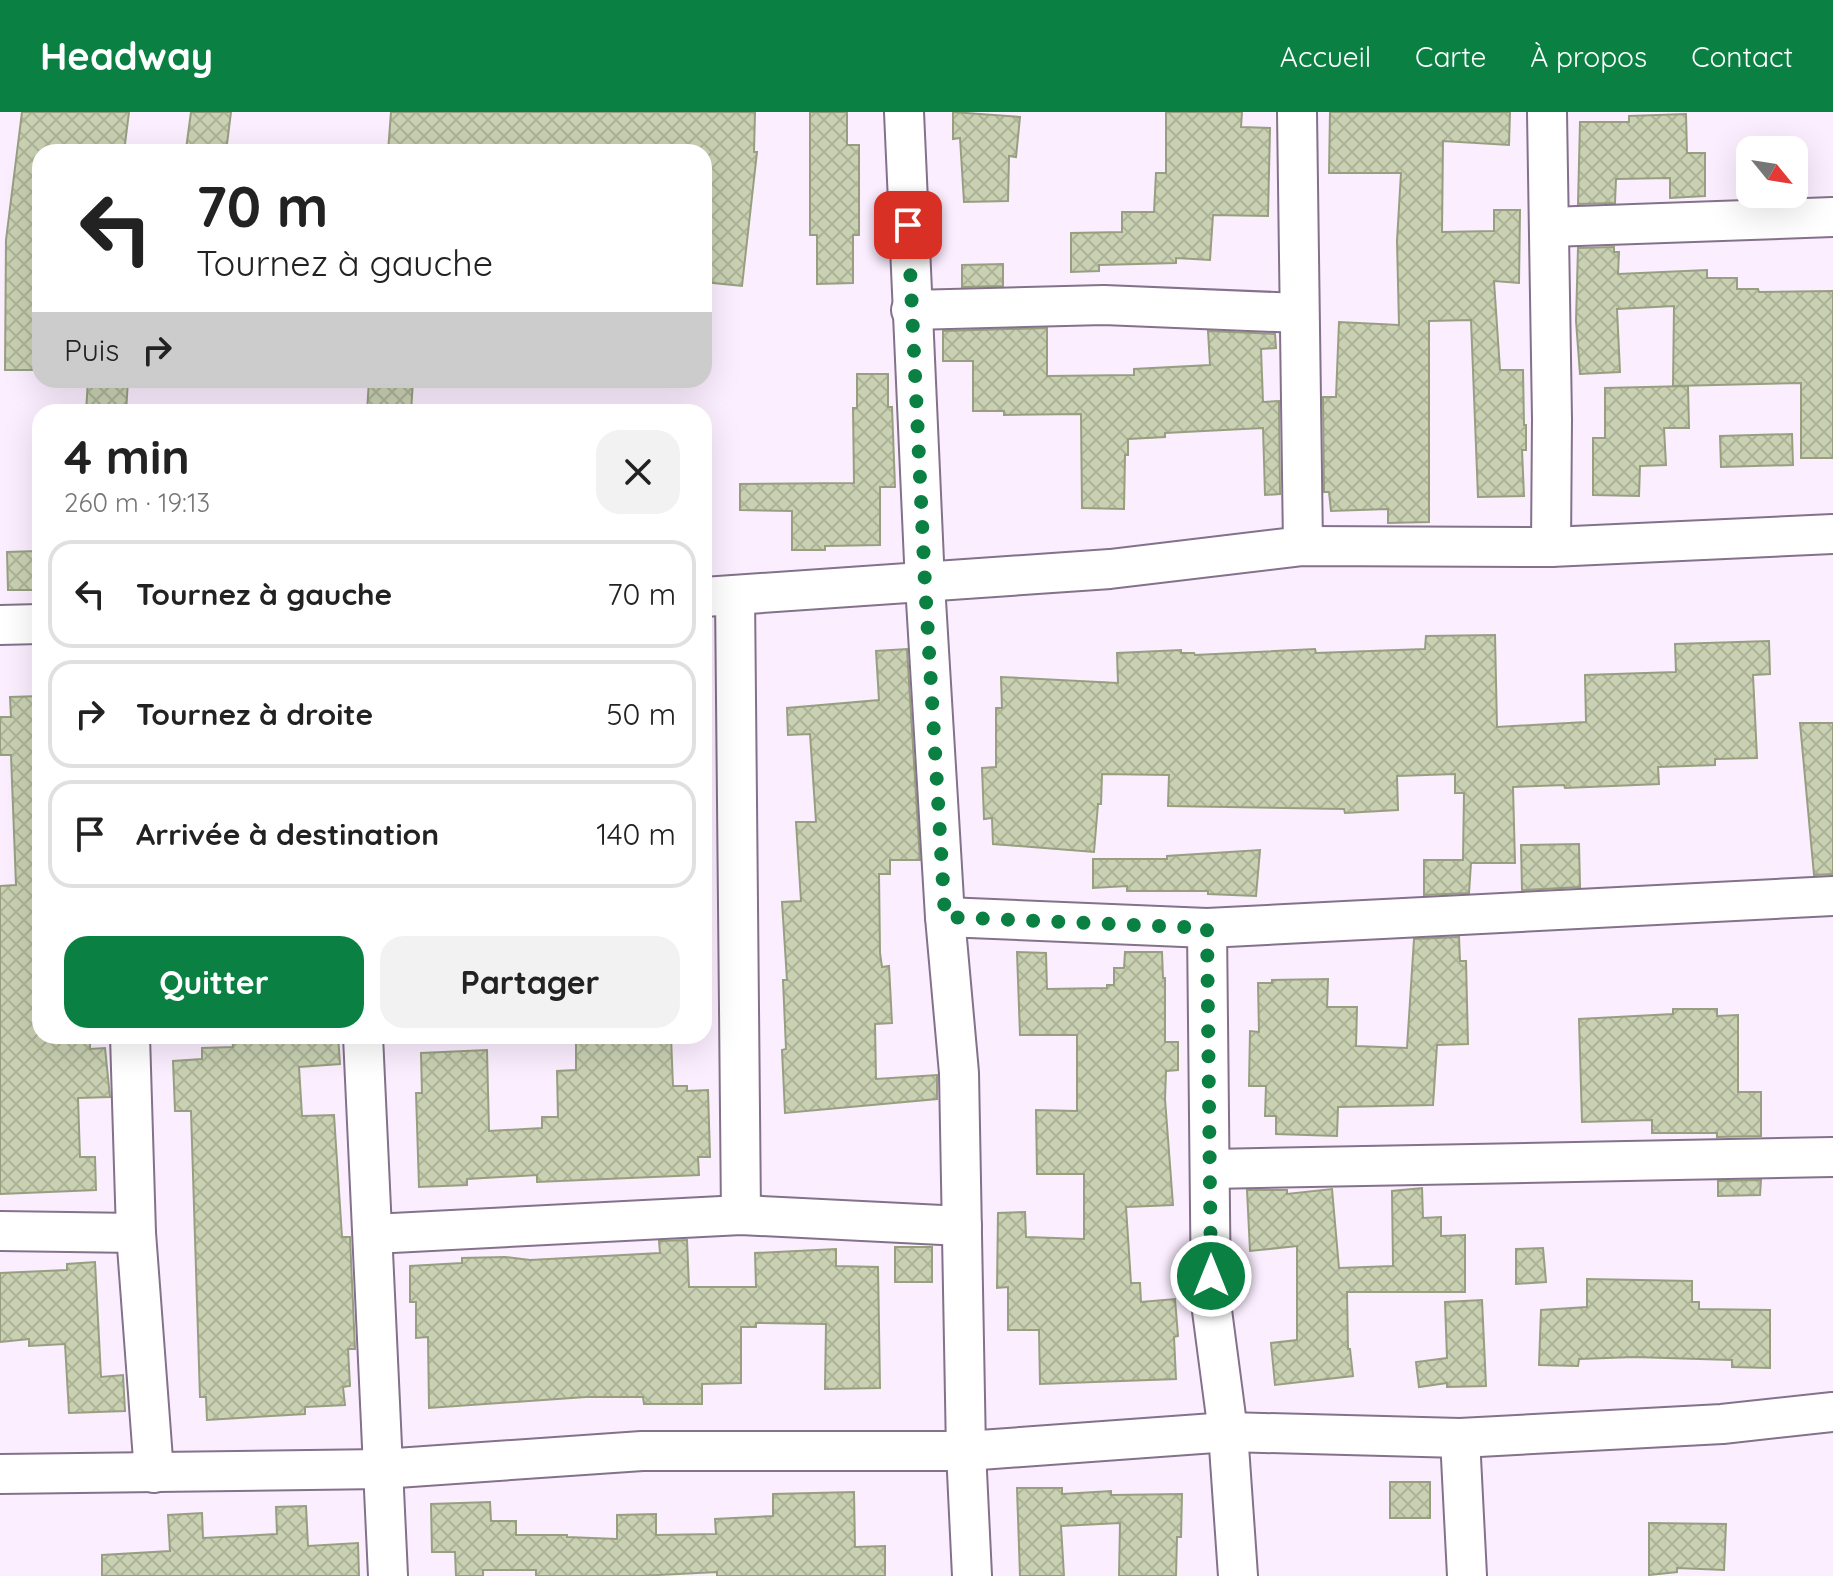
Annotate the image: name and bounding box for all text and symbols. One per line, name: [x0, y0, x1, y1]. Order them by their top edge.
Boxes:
text: Headway: [40, 32, 213, 80]
text: Accueil: [1280, 39, 1371, 74]
text: Carte: [1415, 39, 1486, 74]
text: À propos: [1530, 39, 1647, 74]
text: Contact: [1691, 39, 1793, 74]
north arrow: [1736, 136, 1808, 208]
map controls: [1736, 136, 1808, 208]
text: 70 m: [196, 171, 328, 241]
icon: left: [64, 176, 168, 280]
pin: [874, 191, 942, 259]
icon: arrive: [886, 203, 930, 247]
text: Tournez à gauche: [196, 240, 493, 285]
icon: right: [135, 328, 179, 372]
text: Puis: [64, 331, 119, 369]
text: 4 min: [64, 426, 190, 486]
button: close: [596, 430, 680, 514]
text: 260 m · 19:13: [64, 486, 210, 519]
icon: left: [68, 572, 112, 616]
text: Tournez à gauche: [136, 575, 392, 613]
text: 70 m: [607, 575, 676, 613]
icon: right: [68, 692, 112, 736]
text: Tournez à droite: [136, 695, 373, 733]
text: 50 m: [606, 695, 676, 733]
icon: arrive: [68, 812, 112, 856]
text: Arrivée à destination: [136, 815, 439, 853]
text: 140 m: [596, 815, 676, 853]
button: Quitter: [64, 936, 364, 1028]
button: Partager: [380, 936, 680, 1028]
position arrow: [1169, 1234, 1253, 1318]

